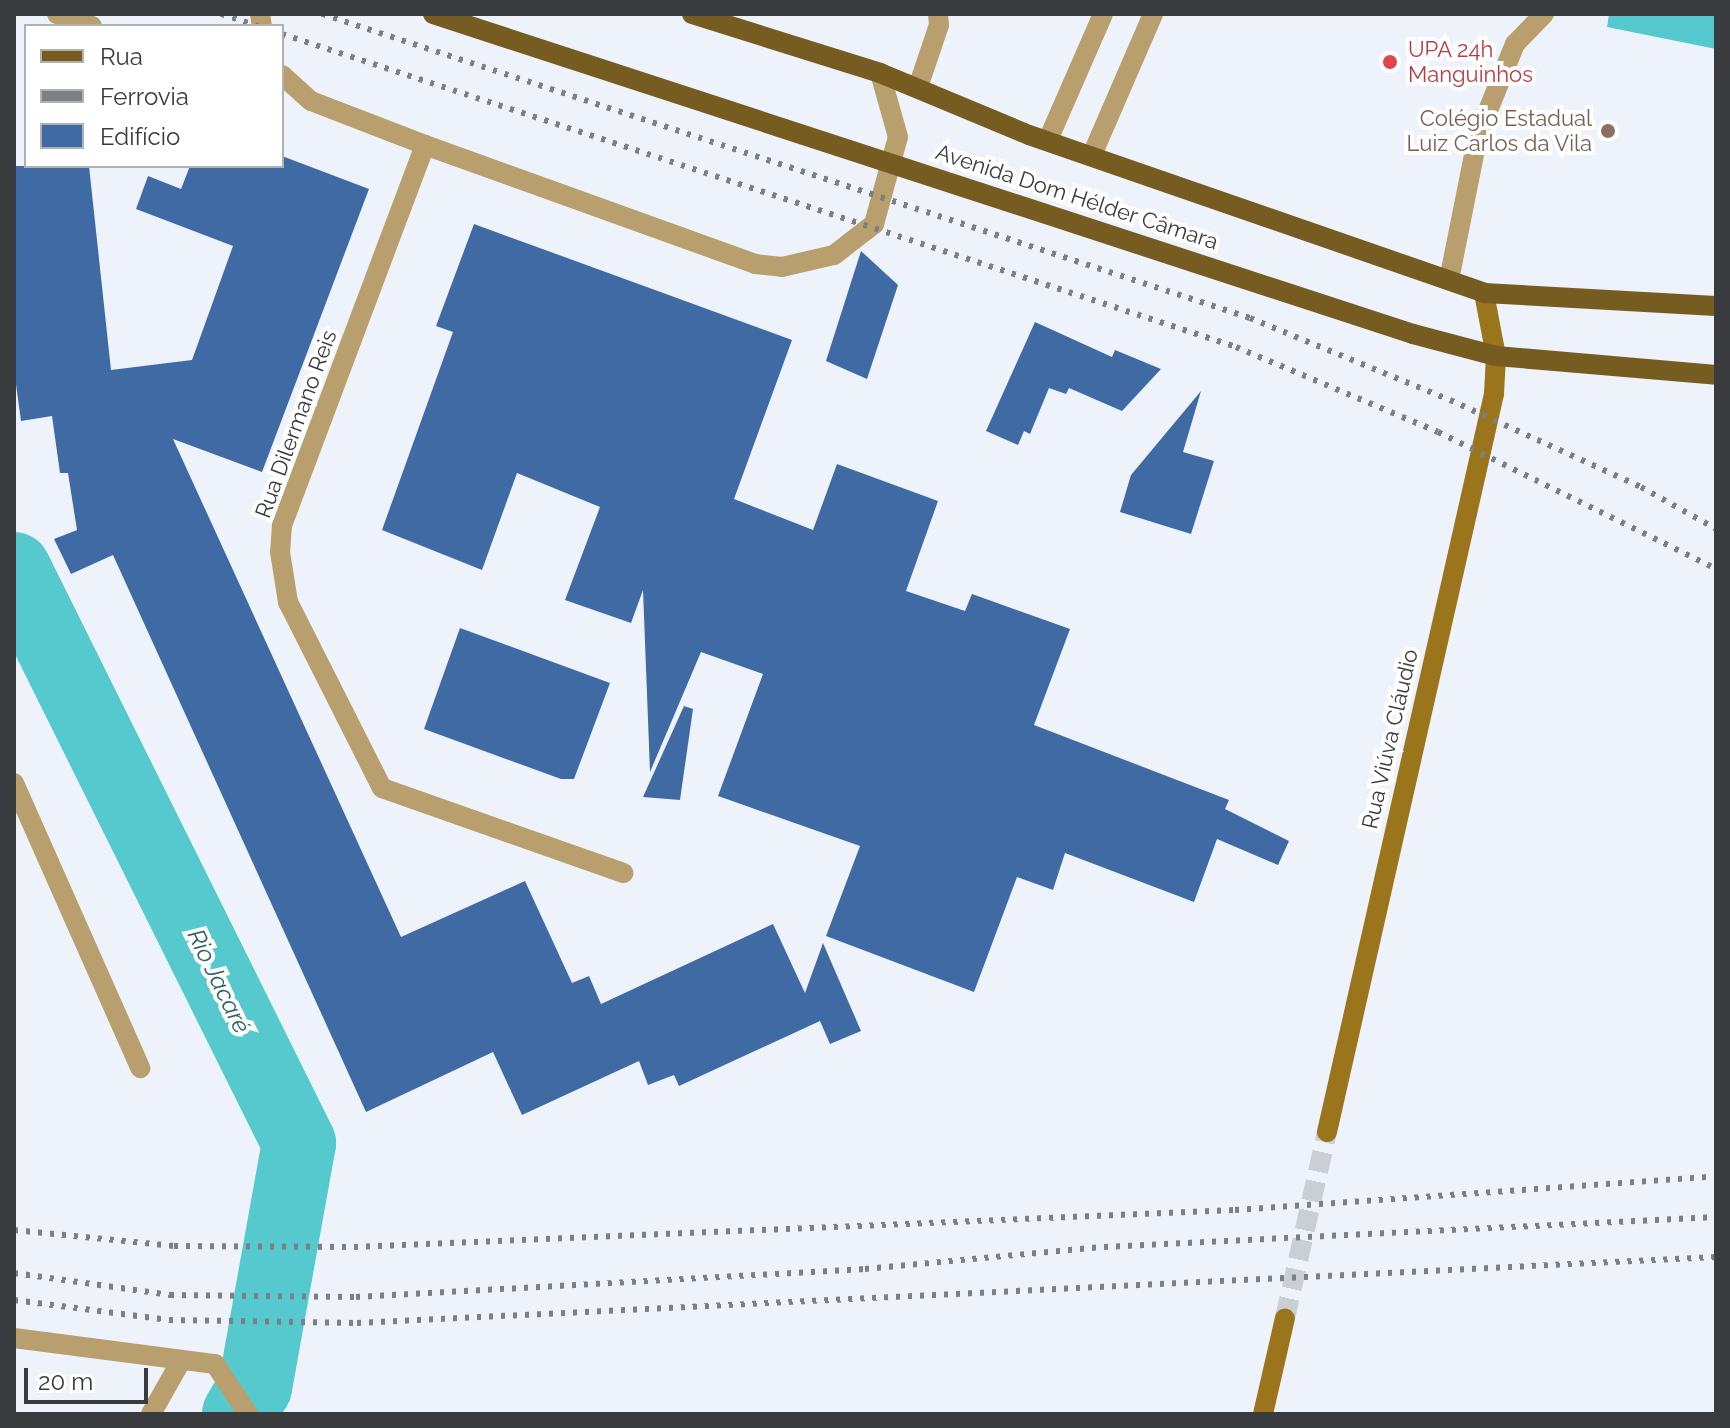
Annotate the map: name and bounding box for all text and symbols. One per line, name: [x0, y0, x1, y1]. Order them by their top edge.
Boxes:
legend: [24, 24, 284, 168]
place label: UPA 24h Manguinhos: [1408, 36, 1533, 88]
text: Rua: [100, 42, 143, 71]
marker: UPA 24h Manguinhos: [1379, 51, 1401, 73]
text: Ferrovia: [100, 82, 189, 111]
place label: Colégio Estadual Luiz Carlos da Vila: [1406, 105, 1592, 156]
text: Edifício: [100, 122, 180, 151]
marker: Colégio Estadual Luiz Carlos da Vila: [1599, 122, 1617, 140]
street label: Avenida Dom Hélder Câmara: [932, 139, 1222, 255]
street label: Rua Dilermano Reis: [250, 326, 342, 522]
street label: Rua Viúva Cláudio: [1356, 646, 1424, 832]
water label: Rio Jacaré: [181, 924, 257, 1038]
scale bar: [28, 1352, 152, 1402]
text: 20 m: [38, 1367, 93, 1396]

